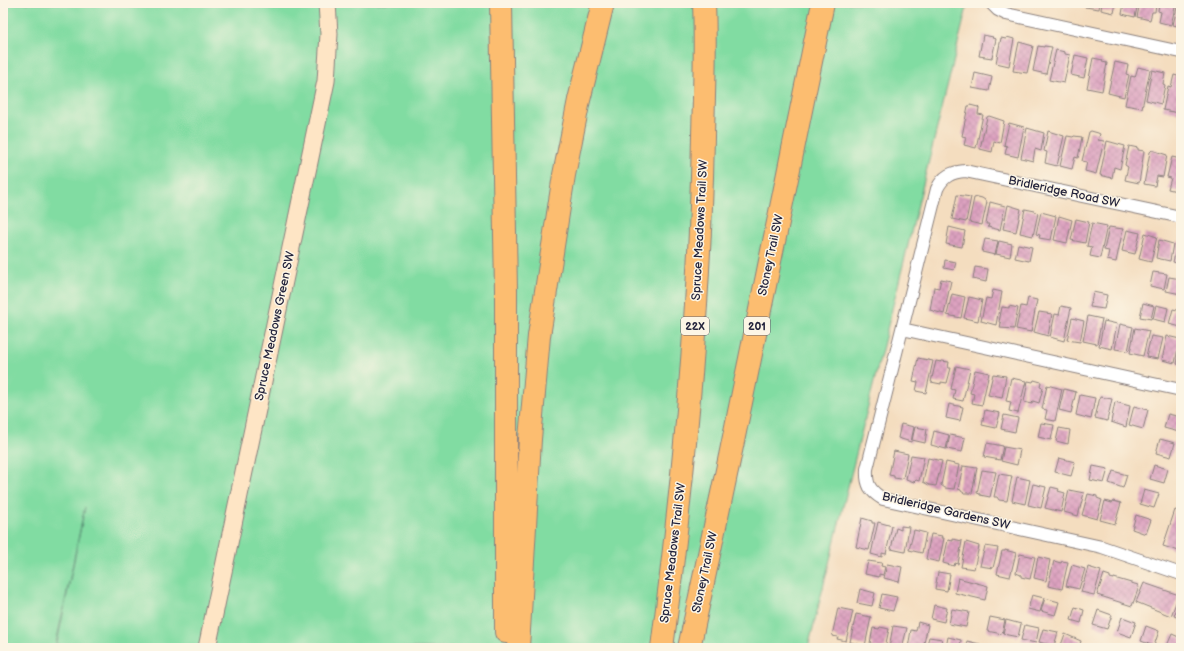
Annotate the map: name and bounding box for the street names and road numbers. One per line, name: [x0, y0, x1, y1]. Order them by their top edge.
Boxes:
street label: Spruce Meadows Trail SW: [689, 159, 711, 301]
street label: Bridleridge Road SW: [1007, 173, 1121, 211]
street label: Stoney Trail SW: [755, 213, 787, 297]
street label: Spruce Meadows Green SW: [252, 250, 298, 402]
road number: 22X: [681, 317, 709, 335]
road number: 201: [744, 317, 770, 335]
street label: Spruce Meadows Trail SW: [657, 482, 689, 624]
street label: Bridleridge Gardens SW: [880, 489, 1012, 533]
street label: Stoney Trail SW: [689, 530, 721, 614]

